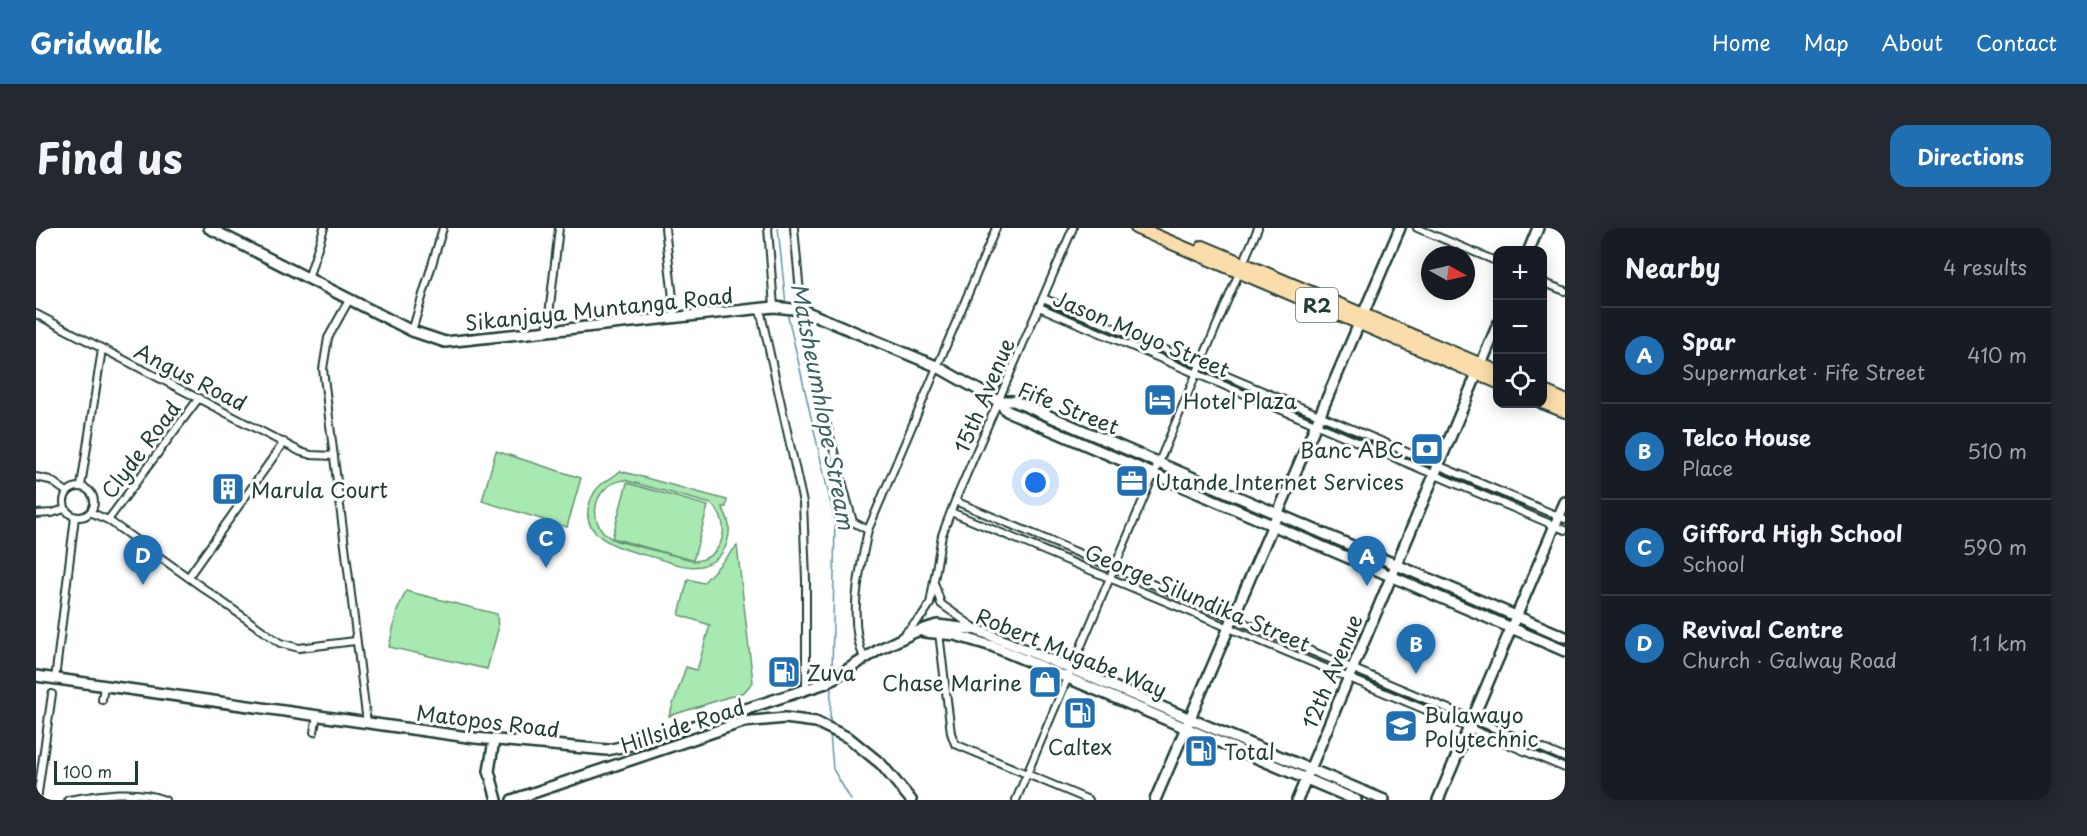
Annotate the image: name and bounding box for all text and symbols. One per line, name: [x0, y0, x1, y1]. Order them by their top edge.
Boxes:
text: Gridwalk: [30, 21, 162, 64]
text: Home: [1712, 26, 1771, 58]
text: Map: [1804, 26, 1849, 58]
text: About: [1882, 26, 1943, 58]
text: Contact: [1976, 26, 2057, 58]
text: Find us: [36, 125, 183, 188]
button: Directions: [1890, 125, 2051, 187]
north arrow: [1421, 246, 1475, 300]
map controls: [1493, 246, 1547, 408]
button: +: [1493, 246, 1547, 300]
text: Nearby: [1625, 248, 1720, 287]
text: 4 results: [1943, 252, 2027, 282]
street label: Sikanjaya Muntanga Road: [463, 278, 735, 338]
water label: Matsheumhlope Stream: [784, 280, 864, 533]
street label: Jason Moyo Street: [1049, 281, 1235, 385]
road number: R2: [1296, 288, 1338, 322]
button: −: [1493, 300, 1547, 354]
text: Spar: [1682, 324, 1735, 357]
street label: 15th Avenue: [944, 333, 1022, 457]
street label: Angus Road: [129, 334, 253, 418]
text: A: [1637, 340, 1652, 370]
text: 410 m: [1967, 340, 2027, 370]
button: locate: [1493, 354, 1547, 408]
text: Supermarket · Fife Street: [1682, 357, 1925, 387]
street label: Fife Street: [1014, 372, 1124, 442]
hotel icon: Hotel Plaza: [1142, 382, 1178, 418]
place label: Hotel Plaza: [1183, 384, 1298, 416]
street label: Clyde Road: [92, 393, 188, 505]
text: Telco House: [1682, 420, 1811, 453]
bank icon: Banc ABC: [1409, 431, 1445, 467]
place label: Banc ABC: [1300, 433, 1404, 465]
text: B: [1638, 436, 1651, 466]
text: 510 m: [1967, 436, 2027, 466]
text: Place: [1682, 453, 1733, 483]
office icon: Utande Internet Services: [1114, 463, 1150, 499]
place label: Utande Internet Services: [1155, 465, 1404, 497]
your location: [1021, 468, 1050, 497]
building icon: Marula Court: [210, 471, 246, 507]
place label: Marula Court: [251, 473, 388, 505]
text: Gifford High School: [1682, 516, 1902, 549]
pin: C: [526, 518, 566, 568]
text: C: [1637, 532, 1652, 562]
text: 590 m: [1963, 532, 2027, 562]
street label: George Silundika Street: [1080, 535, 1316, 659]
pin: D: [124, 536, 162, 585]
pin: A: [1348, 536, 1386, 586]
text: School: [1682, 549, 1745, 579]
street label: Robert Mugabe Way: [972, 599, 1172, 705]
street label: 12th Avenue: [1292, 609, 1370, 733]
text: Revival Centre: [1682, 612, 1843, 645]
pin: B: [1396, 624, 1436, 674]
text: D: [1637, 628, 1652, 658]
text: 1.1 km: [1970, 628, 2027, 658]
text: Church · Galway Road: [1682, 645, 1897, 675]
fuel station icon: Zuva: [766, 654, 802, 690]
place label: Zuva: [807, 656, 856, 688]
shop icon: Chase Marine: [1027, 664, 1063, 700]
place label: Chase Marine: [882, 666, 1022, 698]
street label: Hillside Road: [616, 690, 748, 760]
street label: Matopos Road: [415, 695, 561, 745]
fuel station icon: Caltex: [1062, 695, 1098, 731]
place label: Bulawayo Polytechnic: [1424, 698, 1538, 754]
school or university icon: Bulawayo Polytechnic: [1383, 708, 1419, 744]
place label: Caltex: [1048, 730, 1112, 762]
fuel station icon: Total: [1183, 733, 1219, 769]
place label: Total: [1224, 735, 1275, 767]
scale bar: [54, 758, 138, 786]
text: 100 m: [63, 759, 112, 783]

